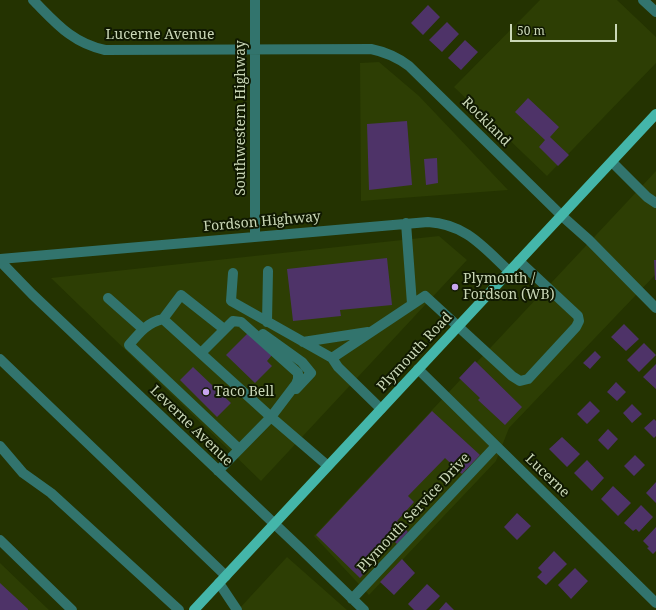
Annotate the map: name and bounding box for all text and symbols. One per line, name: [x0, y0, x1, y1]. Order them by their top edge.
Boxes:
scale bar: [512, 16, 619, 42]
text: 50 m: [517, 22, 545, 39]
street label: Lucerne Avenue: [106, 27, 214, 43]
street label: Southwestern Highway: [233, 40, 249, 196]
street label: Rockland: [458, 94, 514, 150]
street label: Fordson Highway: [203, 209, 321, 235]
place label: Plymouth / Fordson (WB): [463, 271, 555, 304]
marker: Plymouth / Fordson (WB): [450, 282, 460, 292]
street label: Plymouth Road: [374, 309, 456, 395]
street label: Leverne Avenue: [146, 382, 236, 470]
place label: Taco Bell: [214, 384, 274, 400]
marker: Taco Bell: [201, 387, 211, 397]
street label: Plymouth Service Drive: [354, 450, 474, 576]
street label: Lucerne: [521, 451, 573, 501]

